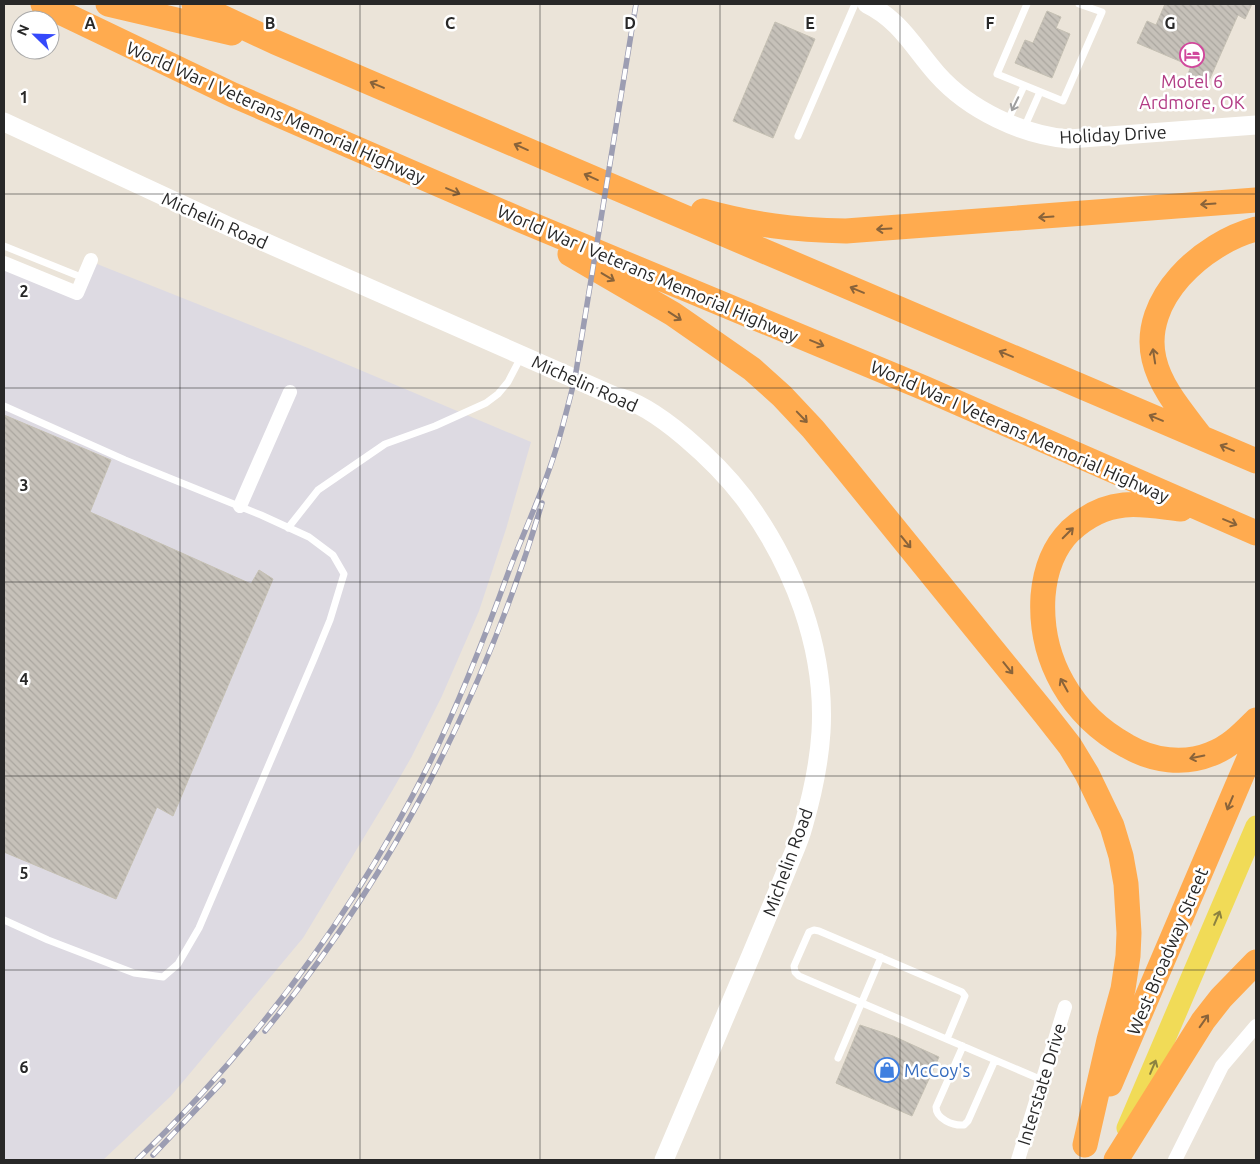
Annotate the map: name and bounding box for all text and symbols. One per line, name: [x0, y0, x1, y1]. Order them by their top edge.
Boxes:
north arrow: [10, 10, 60, 60]
text: A: [84, 14, 96, 32]
text: B: [265, 14, 275, 32]
text: C: [445, 14, 455, 32]
text: D: [624, 14, 636, 32]
text: E: [805, 14, 815, 32]
text: F: [986, 14, 995, 32]
text: G: [1164, 14, 1176, 32]
text: N: [14, 22, 32, 38]
street label: World War I Veterans Memorial Highway: [124, 37, 429, 187]
hotel icon: Motel 6 Ardmore, OK: [1179, 42, 1205, 68]
place label: Motel 6 Ardmore, OK: [1139, 71, 1245, 112]
one-way arrow: [370, 79, 385, 89]
text: 1: [19, 88, 29, 106]
one-way arrow: [1010, 96, 1019, 111]
street label: Holiday Drive: [1059, 121, 1167, 147]
one-way arrow: [514, 141, 529, 151]
one-way arrow: [584, 172, 599, 182]
one-way arrow: [445, 187, 460, 196]
street label: Michelin Road: [159, 188, 271, 252]
one-way arrow: [1200, 199, 1216, 209]
street label: World War I Veterans Memorial Highway: [495, 200, 802, 346]
one-way arrow: [1038, 212, 1054, 221]
one-way arrow: [876, 225, 892, 234]
one-way arrow: [600, 272, 614, 282]
text: 2: [19, 282, 29, 300]
one-way arrow: [850, 285, 865, 295]
one-way arrow: [667, 311, 681, 321]
one-way arrow: [809, 339, 824, 349]
one-way arrow: [1149, 348, 1159, 364]
one-way arrow: [999, 349, 1014, 359]
street label: Michelin Road: [529, 351, 641, 415]
street label: World War I Veterans Memorial Highway: [868, 356, 1173, 506]
one-way arrow: [796, 410, 808, 423]
one-way arrow: [1149, 413, 1164, 422]
one-way arrow: [1220, 443, 1235, 453]
text: 3: [19, 476, 29, 494]
one-way arrow: [1222, 518, 1237, 528]
one-way arrow: [1062, 527, 1074, 539]
one-way arrow: [900, 535, 911, 548]
one-way arrow: [1002, 661, 1013, 674]
text: 4: [19, 670, 29, 688]
one-way arrow: [1059, 678, 1069, 693]
one-way arrow: [1190, 753, 1206, 762]
one-way arrow: [1225, 795, 1235, 810]
street label: Michelin Road: [758, 805, 816, 919]
text: 5: [19, 864, 29, 882]
street label: West Broadway Street: [1123, 864, 1211, 1038]
one-way arrow: [1212, 911, 1222, 926]
one-way arrow: [1199, 1014, 1209, 1028]
street label: Interstate Drive: [1013, 1021, 1069, 1147]
shop icon: McCoy's: [874, 1057, 900, 1083]
text: 6: [19, 1058, 29, 1076]
place label: McCoy's: [904, 1060, 971, 1080]
one-way arrow: [1148, 1060, 1158, 1075]

